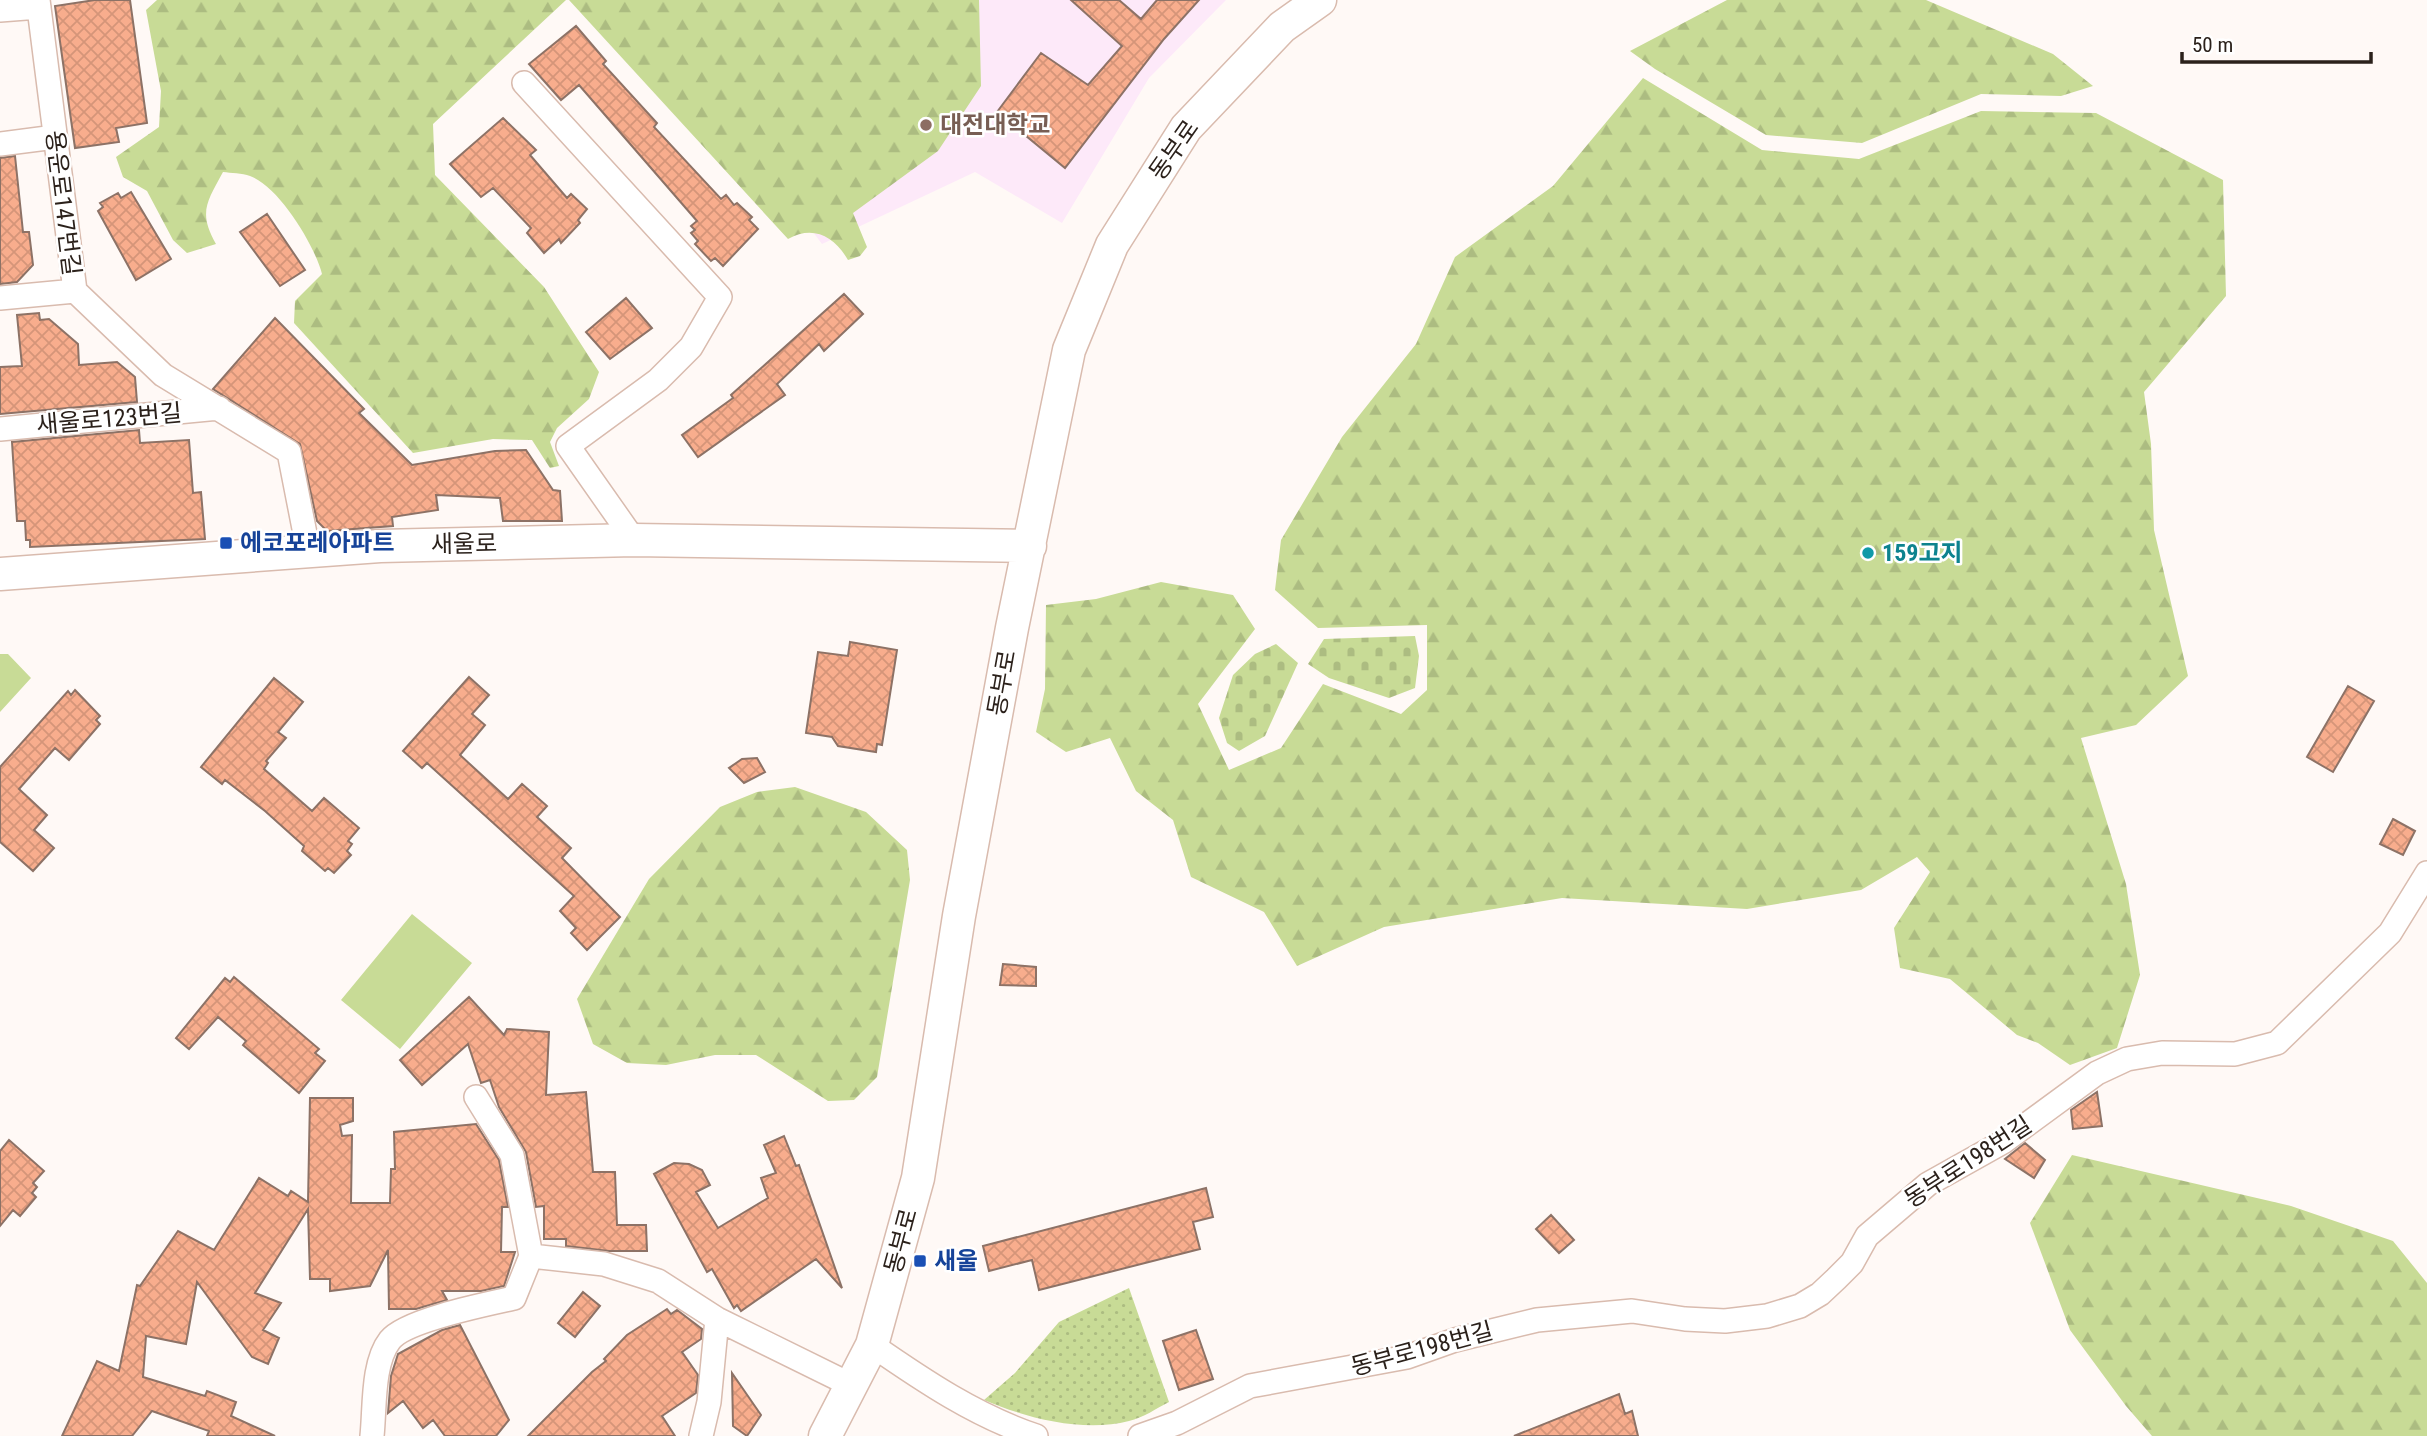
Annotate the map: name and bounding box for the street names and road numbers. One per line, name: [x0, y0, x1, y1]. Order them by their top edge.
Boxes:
street label: 동부로: [1144, 115, 1204, 185]
street label: 용운로147번길: [40, 129, 86, 277]
street label: 새울로123번길: [35, 399, 183, 439]
street label: 새울로: [431, 529, 497, 559]
street label: 동부로: [982, 648, 1022, 718]
street label: 동부로198번길: [1899, 1111, 2037, 1213]
street label: 동부로: [879, 1205, 923, 1277]
street label: 동부로198번길: [1348, 1317, 1496, 1381]

